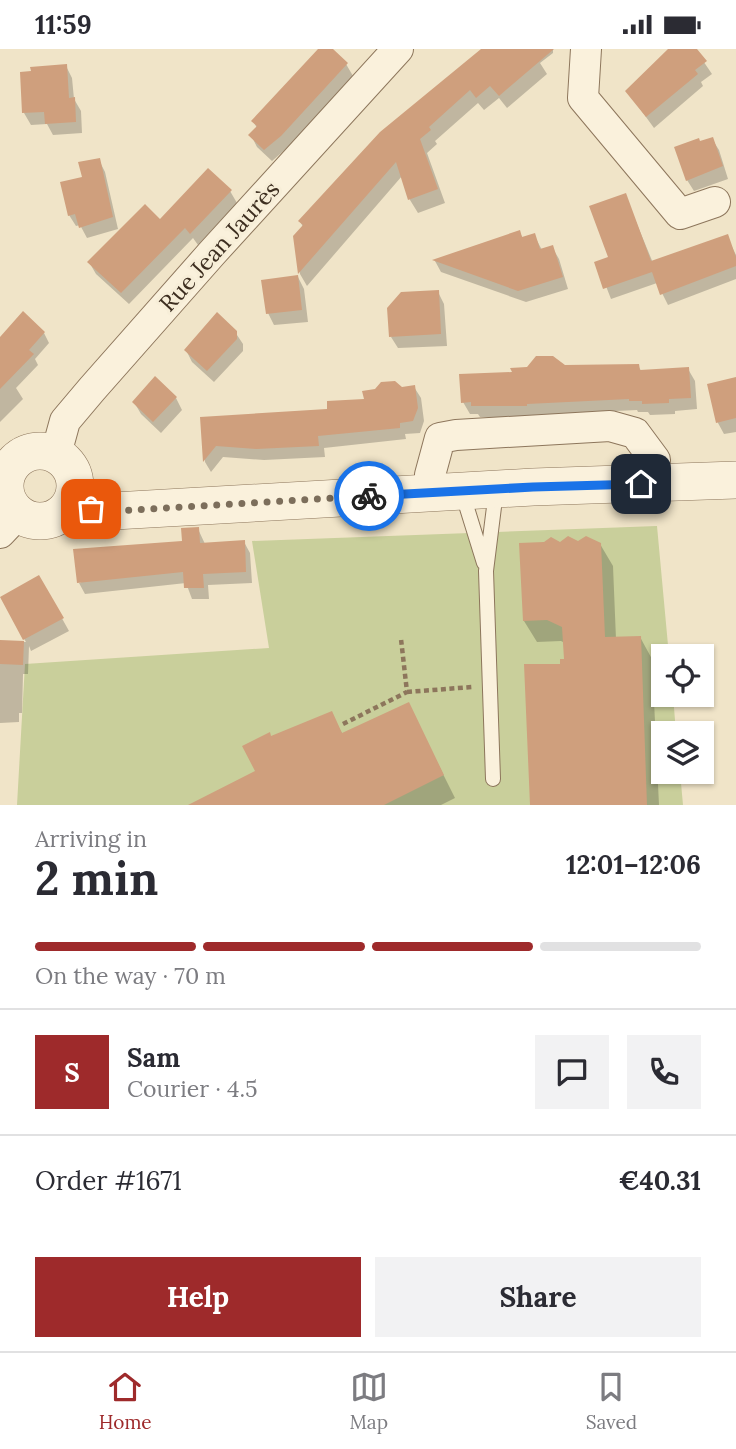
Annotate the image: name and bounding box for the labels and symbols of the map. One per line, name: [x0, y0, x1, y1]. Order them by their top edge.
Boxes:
street label: Rue Jean Jaurès: [153, 175, 285, 317]
pin: [611, 454, 671, 514]
courier: [334, 461, 404, 531]
pin: [61, 479, 121, 539]

